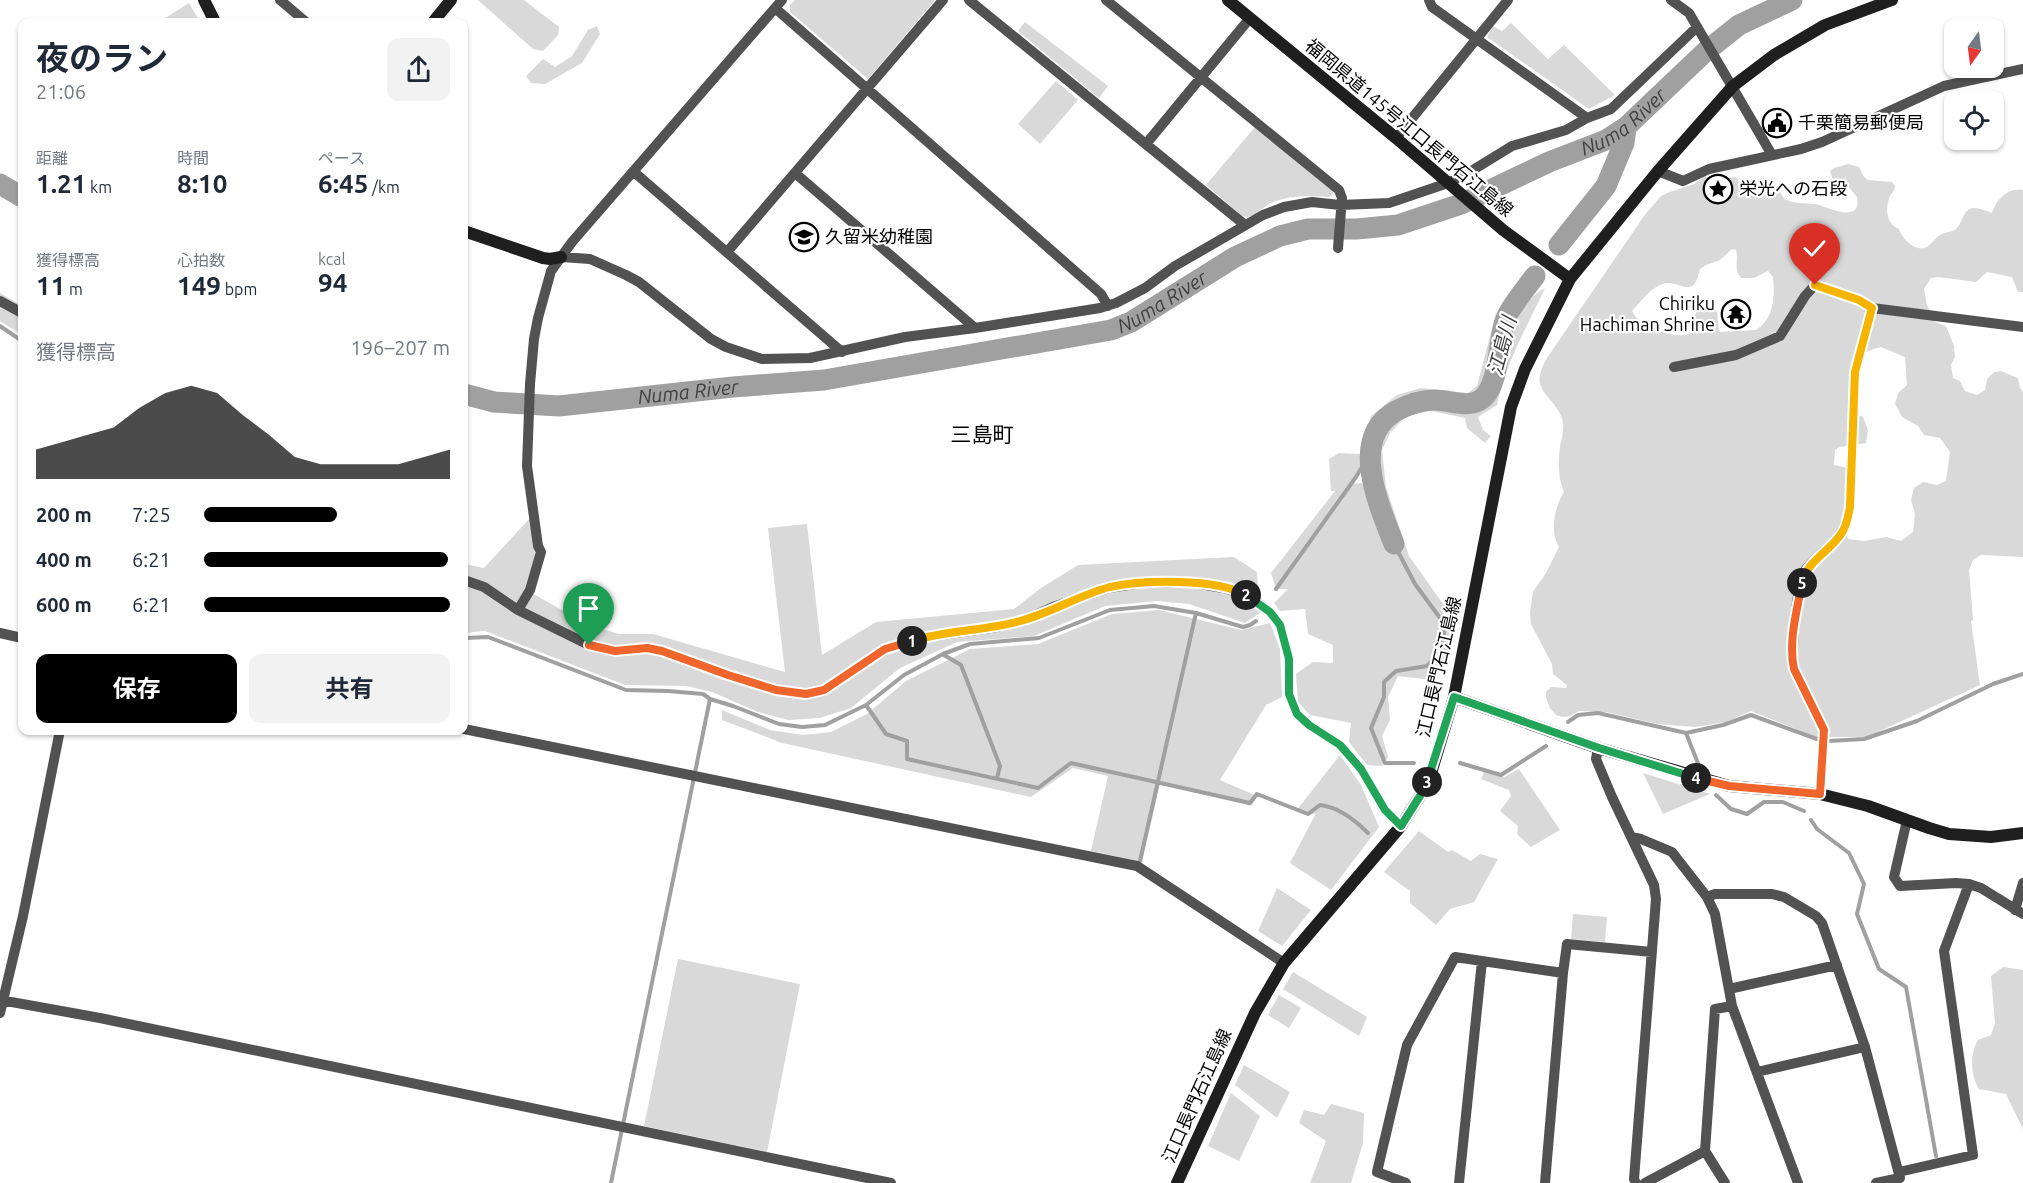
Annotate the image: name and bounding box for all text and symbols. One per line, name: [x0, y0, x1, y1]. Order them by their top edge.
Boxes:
north arrow: [1944, 18, 2004, 78]
map controls: [1944, 18, 2004, 150]
street label: 福岡県道145号江口長門石江島線: [1302, 35, 1517, 220]
button: share: [387, 38, 450, 101]
text: 夜のラン: [36, 39, 168, 76]
text: 21:06: [36, 80, 86, 103]
water label: Numa River: [1577, 82, 1672, 160]
button: locate: [1944, 90, 2004, 150]
public building icon: 千栗簡易郵便局: [1761, 107, 1793, 139]
place label: 千栗簡易郵便局: [1798, 112, 1924, 132]
text: 距離: [36, 149, 68, 167]
text: 時間: [177, 149, 209, 167]
text: ペース: [318, 149, 365, 167]
text: 1.21: [36, 169, 86, 198]
text: 8:10: [177, 169, 227, 198]
text: 6:45: [318, 169, 368, 198]
place icon: 栄光への石段: [1702, 173, 1734, 205]
text: km: [86, 178, 112, 196]
text: /km: [368, 178, 400, 196]
place label: 栄光への石段: [1739, 178, 1847, 198]
school or university icon: 久留米幼稚園: [788, 221, 820, 253]
pin: [1789, 223, 1840, 285]
place label: 久留米幼稚園: [825, 226, 933, 246]
icon: check: [1798, 232, 1831, 265]
text: kcal: [318, 250, 346, 268]
text: 獲得標高: [36, 251, 100, 269]
text: 心拍数: [177, 251, 225, 269]
water label: Numa River: [1114, 265, 1212, 337]
text: 94: [318, 268, 347, 297]
text: 11: [36, 271, 65, 300]
text: 149: [177, 271, 221, 300]
text: m: [65, 280, 83, 298]
text: bpm: [221, 280, 257, 298]
place label: Chiriku Hachiman Shrine: [1580, 293, 1715, 334]
temple icon: Chiriku Hachiman Shrine: [1720, 298, 1752, 330]
water label: 江島川: [1483, 312, 1521, 378]
text: 196–207 m: [351, 336, 450, 359]
text: 獲得標高: [36, 340, 116, 363]
water label: Numa River: [636, 375, 741, 408]
district label: 三島町: [951, 422, 1014, 446]
text: 200 m: [36, 503, 92, 526]
text: 7:25: [132, 503, 171, 526]
text: 400 m: [36, 548, 92, 571]
text: 6:21: [132, 548, 171, 571]
pin: 5: [1787, 568, 1817, 598]
text: 5: [1797, 574, 1807, 592]
pin: 2: [1231, 580, 1261, 610]
pin: [563, 583, 614, 645]
text: 2: [1241, 586, 1251, 604]
icon: arrive: [572, 592, 605, 625]
text: 600 m: [36, 593, 92, 616]
text: 6:21: [132, 593, 171, 616]
street label: 江口長門石江島線: [1412, 594, 1464, 739]
pin: 1: [897, 626, 927, 656]
text: 1: [907, 632, 917, 650]
button: 保存: [36, 654, 237, 723]
button: 共有: [249, 654, 450, 723]
pin: 4: [1681, 763, 1711, 793]
pin: 3: [1412, 767, 1442, 797]
text: 4: [1691, 769, 1701, 787]
text: 3: [1422, 773, 1432, 791]
street label: 江口長門石江島線: [1158, 1026, 1235, 1165]

